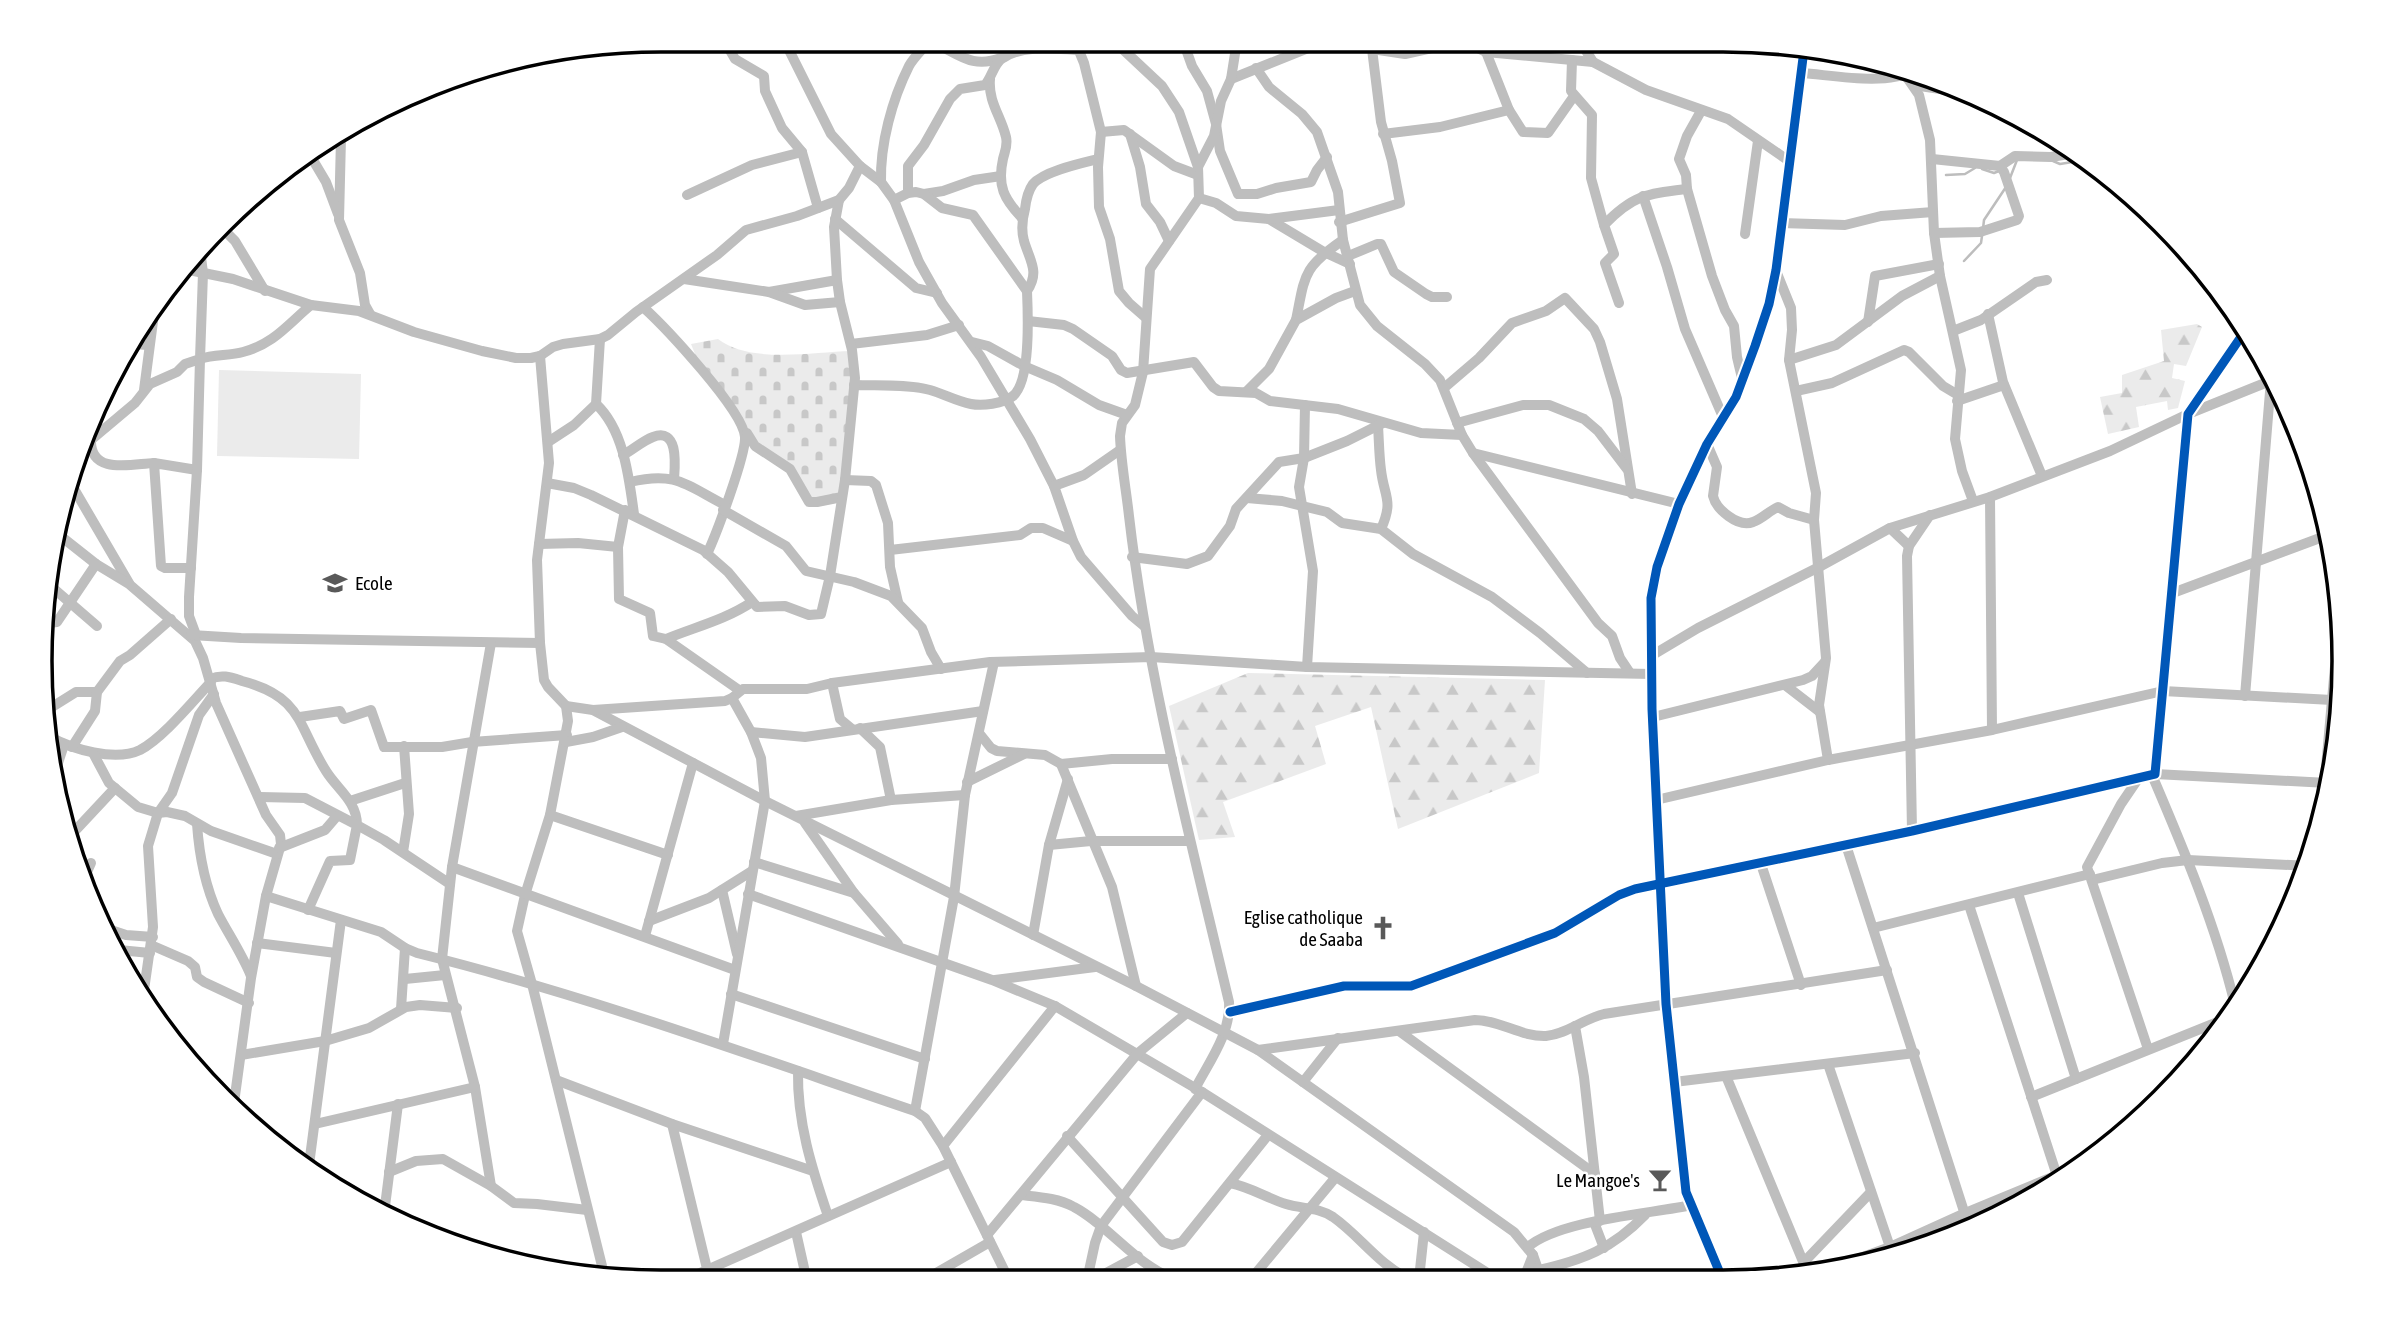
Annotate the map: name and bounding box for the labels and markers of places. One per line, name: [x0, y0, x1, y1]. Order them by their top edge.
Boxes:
school or university icon: Ecole: [321, 569, 349, 597]
place label: Ecole: [355, 572, 393, 594]
place label: Eglise catholique de Saaba: [1244, 906, 1363, 950]
church icon: Eglise catholique de Saaba: [1369, 914, 1397, 942]
bar icon: Le Mangoe's: [1646, 1166, 1674, 1194]
place label: Le Mangoe's: [1556, 1169, 1640, 1191]

